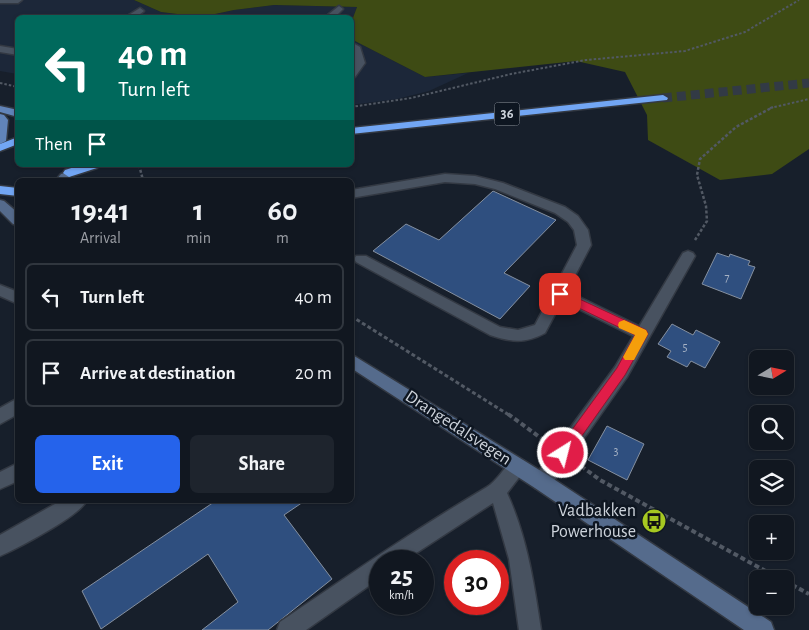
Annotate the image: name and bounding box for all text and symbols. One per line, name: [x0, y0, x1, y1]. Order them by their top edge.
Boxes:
icon: left: [35, 35, 100, 100]
text: 40 m: [118, 37, 187, 72]
text: Turn left: [118, 78, 190, 100]
road number: 36: [494, 102, 520, 126]
icon: arrive: [83, 130, 111, 158]
text: Then: [35, 135, 73, 154]
text: 19:41: [71, 196, 130, 226]
text: 1: [193, 196, 204, 226]
text: 60: [267, 196, 298, 226]
text: Arrival: [80, 230, 121, 246]
text: min: [186, 230, 211, 246]
text: m: [276, 230, 289, 246]
house number: 7: [724, 271, 730, 283]
pin: [539, 273, 581, 315]
icon: arrive: [546, 280, 574, 308]
icon: left: [37, 283, 65, 311]
text: Turn left: [80, 288, 144, 307]
text: 40 m: [294, 288, 332, 307]
house number: 5: [682, 341, 688, 353]
north arrow: [749, 350, 794, 395]
map controls: [749, 350, 794, 615]
icon: arrive: [37, 359, 65, 387]
text: Arrive at destination: [80, 364, 236, 383]
text: 20 m: [295, 364, 332, 383]
street label: Drangedalsvegen: [402, 387, 514, 469]
button: search: [749, 405, 794, 450]
position arrow: [536, 426, 588, 478]
button: Exit: [35, 435, 180, 493]
button: Share: [190, 435, 334, 493]
house number: 3: [614, 445, 619, 457]
button: layers: [749, 460, 794, 505]
place label: Vadbakken Powerhouse: [550, 502, 636, 541]
bus stop icon: Vadbakken Powerhouse: [641, 508, 667, 534]
button: +: [749, 515, 794, 560]
speed limit sign: 30: [444, 550, 509, 615]
text: 25: [390, 564, 413, 589]
button: −: [749, 570, 794, 615]
text: km/h: [389, 589, 414, 601]

